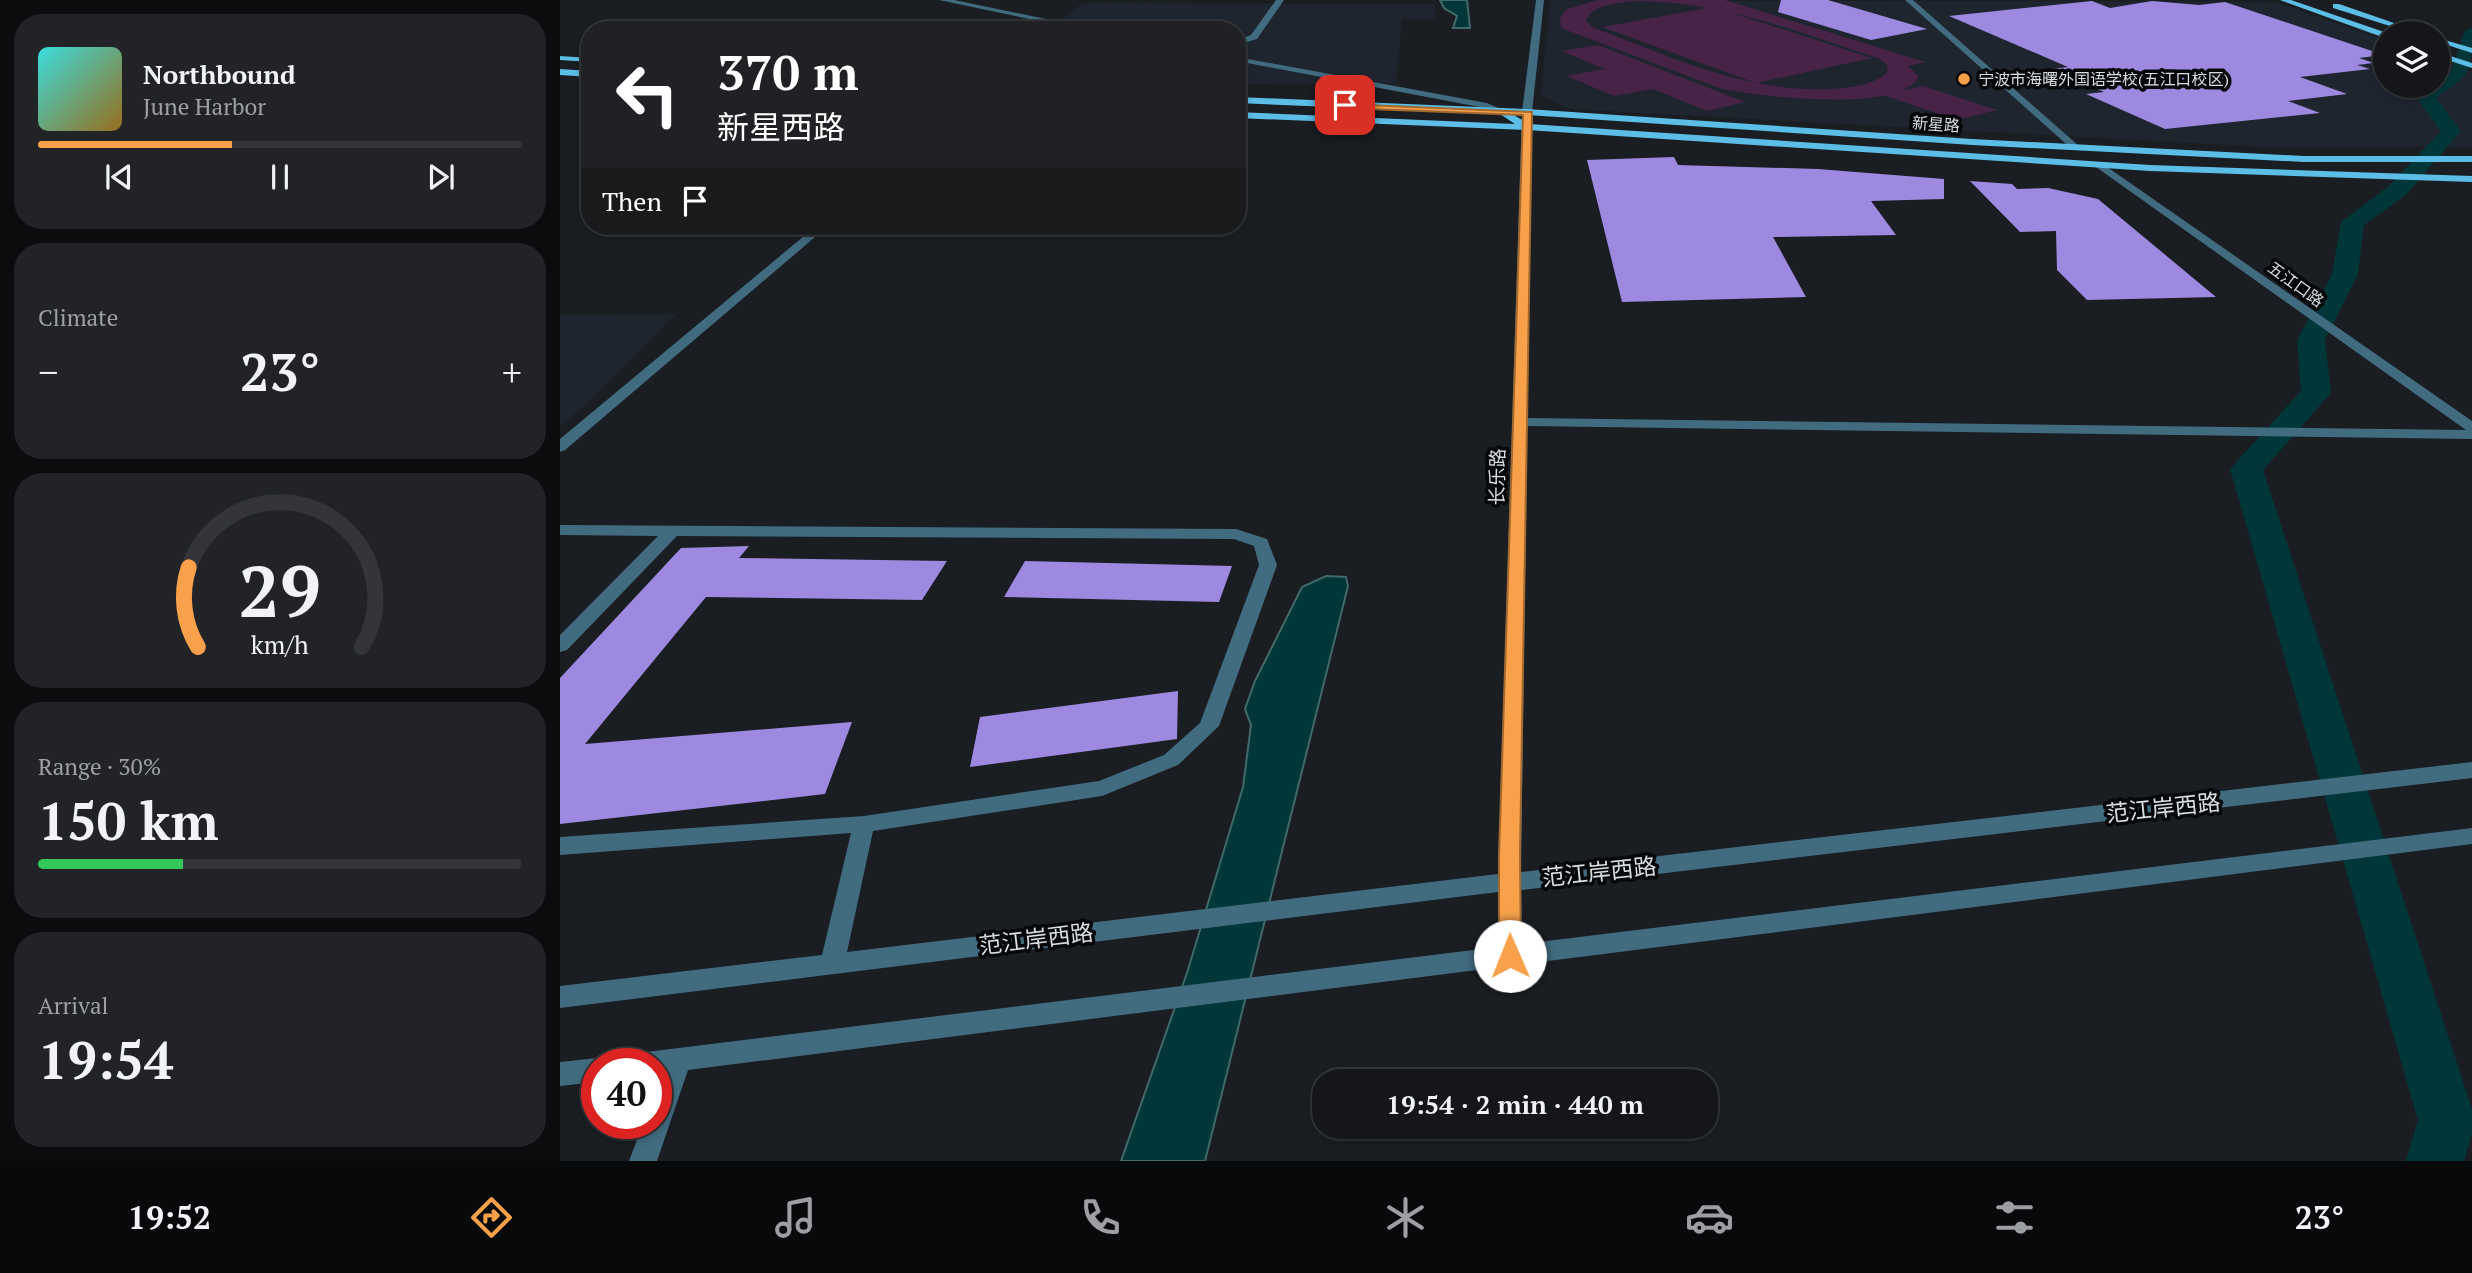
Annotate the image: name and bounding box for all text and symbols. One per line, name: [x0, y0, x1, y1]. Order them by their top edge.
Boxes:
map controls: [2373, 21, 2450, 98]
button: layers: [2373, 21, 2450, 98]
text: 370 m: [717, 39, 859, 104]
icon: left: [602, 49, 693, 140]
text: Northbound: [143, 57, 296, 91]
place label: 宁波市海曙外国语学校(五江口校区): [1978, 68, 2229, 90]
marker: 宁波市海曙外国语学校(五江口校区): [1956, 71, 1972, 87]
pin: [1315, 75, 1375, 135]
icon: arrive: [1326, 86, 1364, 124]
text: June Harbor: [143, 91, 266, 122]
text: 新星西路: [717, 106, 845, 148]
street label: 新星路: [1911, 111, 1961, 137]
icon: previous: [100, 158, 138, 196]
icon: pause: [261, 158, 299, 196]
icon: next: [422, 158, 460, 196]
icon: arrive: [676, 182, 714, 220]
text: Then: [602, 184, 662, 218]
street label: 五江口路: [2264, 256, 2328, 312]
text: Climate: [38, 302, 118, 333]
text: 23°: [240, 337, 320, 406]
text: −: [38, 347, 58, 397]
text: +: [502, 347, 522, 397]
street label: 长乐路: [1484, 448, 1509, 506]
text: 29: [239, 541, 321, 638]
text: km/h: [251, 627, 309, 660]
text: Range · 30%: [38, 751, 161, 782]
text: 150 km: [38, 786, 219, 855]
street label: 范江岸西路: [2104, 786, 2222, 829]
street label: 范江岸西路: [1540, 850, 1658, 893]
street label: 范江岸西路: [977, 916, 1095, 961]
position arrow: [1473, 919, 1547, 993]
text: Arrival: [38, 990, 109, 1021]
text: 19:54: [38, 1025, 173, 1094]
speed limit sign: 40: [581, 1048, 672, 1139]
text: 19:54 · 2 min · 440 m: [1386, 1087, 1644, 1121]
icon: directions: [467, 1193, 516, 1242]
icon: music: [771, 1193, 820, 1242]
icon: phone: [1076, 1193, 1125, 1242]
icon: climate: [1381, 1193, 1430, 1242]
icon: car: [1685, 1193, 1734, 1242]
icon: filters: [1990, 1193, 2039, 1242]
text: 19:52: [128, 1196, 211, 1238]
text: 23°: [2295, 1196, 2344, 1238]

